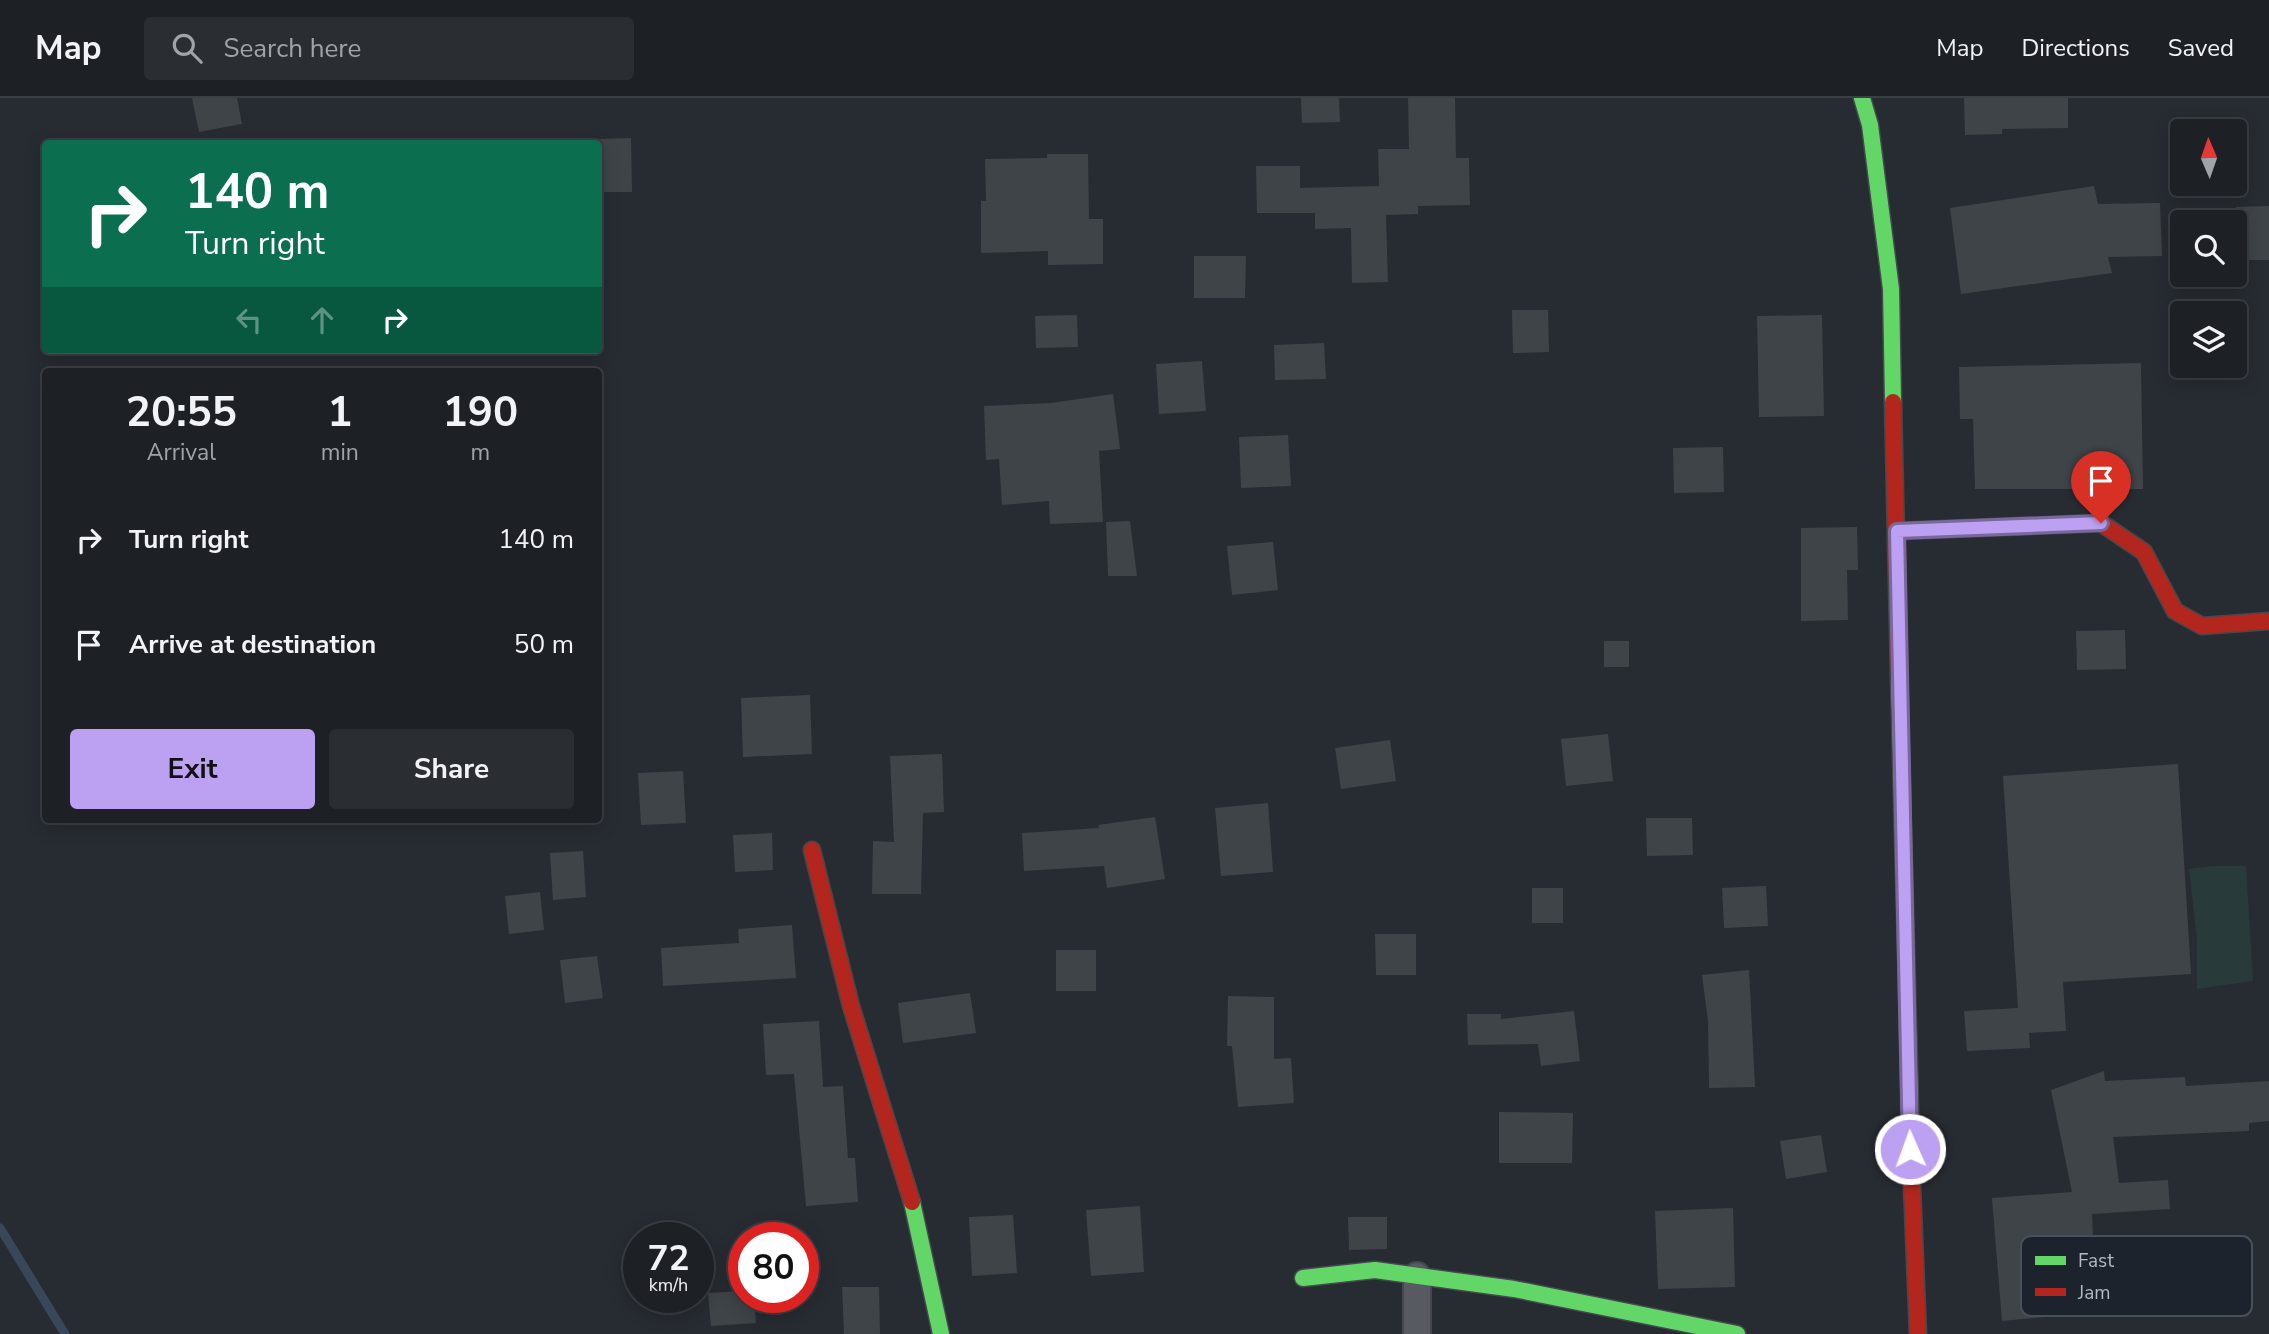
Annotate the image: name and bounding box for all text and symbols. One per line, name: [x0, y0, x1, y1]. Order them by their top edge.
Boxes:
search box: [144, 17, 634, 80]
text: Map: [35, 26, 102, 71]
icon: search: [168, 29, 206, 67]
text: Search here: [224, 31, 361, 66]
text: Map: [1936, 32, 1983, 64]
text: Directions: [2021, 32, 2130, 64]
text: Saved: [2168, 32, 2234, 64]
north arrow: [2170, 119, 2247, 196]
map controls: [2170, 119, 2247, 378]
text: 140 m: [185, 158, 329, 225]
icon: right: [70, 168, 161, 259]
button: search: [2170, 210, 2247, 287]
text: Turn right: [185, 222, 325, 265]
icon: left: [230, 301, 268, 339]
icon: ahead: [303, 301, 341, 339]
icon: right: [376, 301, 414, 339]
button: layers: [2170, 301, 2247, 378]
text: 20:55: [126, 384, 237, 441]
text: 1: [327, 384, 352, 441]
text: 190: [443, 384, 518, 441]
text: Arrival: [147, 437, 216, 468]
text: min: [321, 437, 359, 468]
text: m: [471, 437, 490, 468]
pin: [2071, 451, 2131, 523]
icon: arrive: [2082, 462, 2120, 500]
icon: right: [70, 521, 108, 559]
text: Turn right: [129, 522, 248, 557]
text: 140 m: [498, 522, 574, 557]
icon: arrive: [70, 626, 108, 664]
text: Arrive at destination: [129, 627, 376, 662]
text: 50 m: [514, 627, 574, 662]
button: Exit: [70, 729, 315, 809]
button: Share: [329, 729, 574, 809]
position arrow: [1873, 1112, 1947, 1186]
speed limit sign: 80: [728, 1222, 819, 1313]
text: 72: [647, 1235, 690, 1282]
legend: [2021, 1236, 2252, 1316]
text: Fast: [2078, 1248, 2114, 1274]
text: km/h: [649, 1273, 688, 1297]
text: Jam: [2077, 1280, 2111, 1306]

